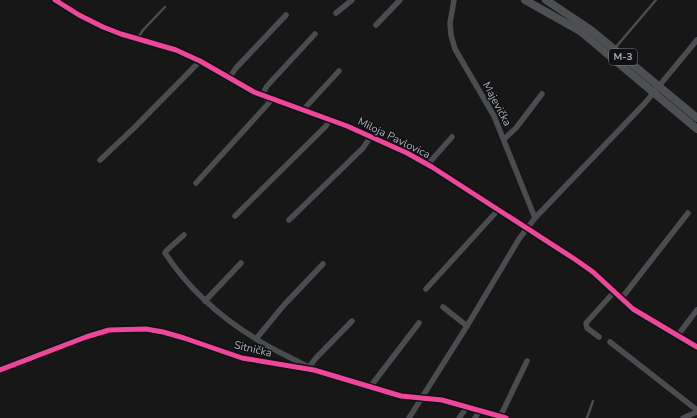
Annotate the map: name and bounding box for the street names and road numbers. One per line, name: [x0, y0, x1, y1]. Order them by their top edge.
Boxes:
road number: M-3: [609, 49, 637, 65]
street label: Majevička: [479, 79, 515, 129]
street label: Miloja Pavlovica: [355, 114, 433, 162]
street label: Sitnička: [233, 337, 274, 361]

